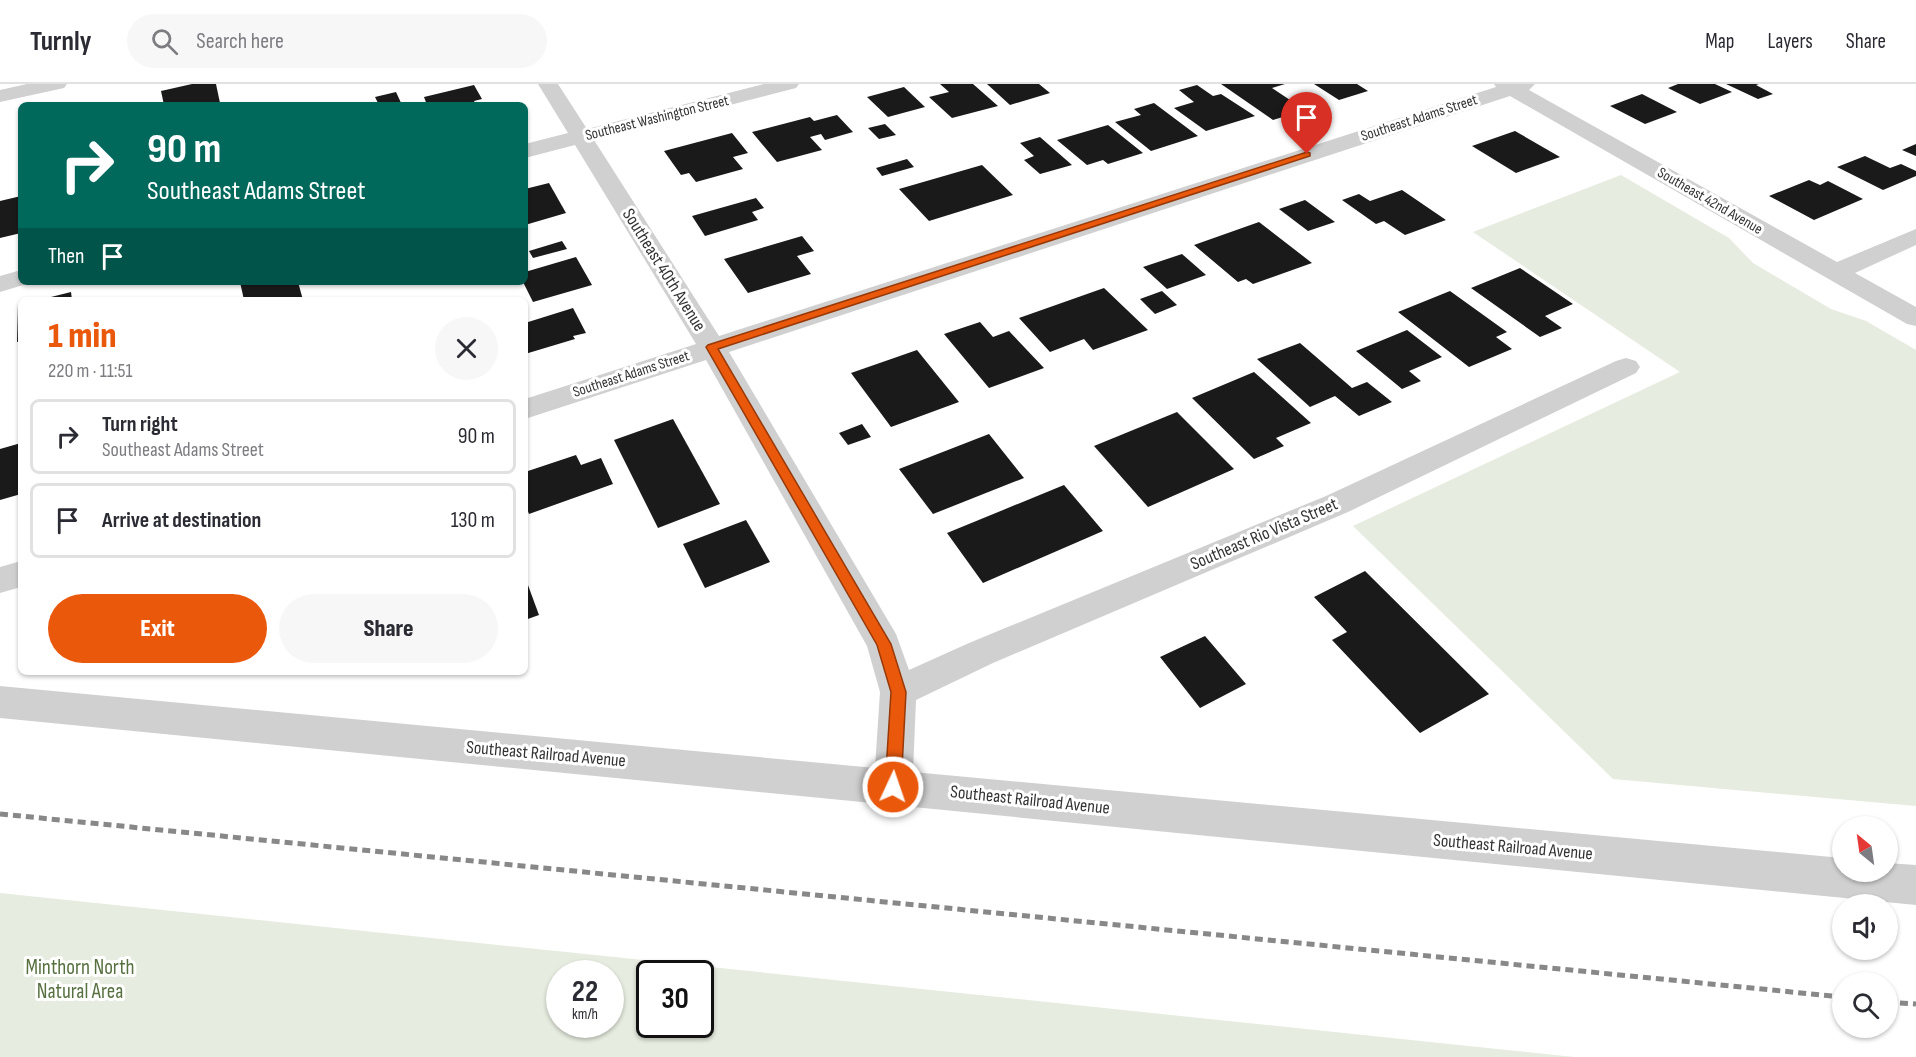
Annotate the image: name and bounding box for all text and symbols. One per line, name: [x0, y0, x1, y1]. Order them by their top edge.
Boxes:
search box: [127, 14, 547, 68]
text: Turnly: [30, 25, 91, 58]
icon: search: [148, 25, 181, 58]
text: Search here: [196, 28, 284, 55]
text: Map: [1705, 29, 1734, 54]
text: Layers: [1767, 29, 1813, 54]
text: Share: [1846, 29, 1886, 54]
street label: Southeast Adams Street: [1358, 90, 1480, 146]
street label: Southeast Washington Street: [583, 91, 731, 145]
pin: [1281, 92, 1332, 154]
icon: arrive: [1290, 101, 1323, 134]
text: 90 m: [147, 124, 221, 175]
icon: right: [48, 126, 126, 204]
street label: Southeast 42nd Avenue: [1654, 163, 1766, 239]
text: Southeast Adams Street: [147, 175, 365, 207]
street label: Southeast 40th Avenue: [618, 205, 710, 335]
icon: arrive: [96, 240, 129, 273]
text: Then: [48, 243, 84, 270]
text: 1 min: [48, 315, 116, 358]
button: close: [435, 317, 498, 380]
street label: Southeast Adams Street: [570, 346, 692, 402]
text: 220 m · 11:51: [48, 359, 133, 383]
text: Turn right: [102, 411, 178, 438]
icon: right: [51, 420, 84, 453]
text: 90 m: [458, 423, 495, 450]
text: Southeast Adams Street: [102, 438, 264, 462]
street label: Southeast Rio Vista Street: [1187, 493, 1341, 575]
icon: arrive: [51, 504, 84, 537]
text: Arrive at destination: [102, 507, 261, 534]
text: 130 m: [451, 507, 495, 534]
button: Exit: [48, 594, 267, 663]
button: Share: [279, 594, 498, 663]
street label: Southeast Railroad Avenue: [465, 737, 627, 771]
position arrow: [861, 755, 925, 819]
street label: Southeast Railroad Avenue: [949, 781, 1111, 819]
north arrow: [1832, 816, 1898, 882]
map controls: [1832, 816, 1898, 1038]
street label: Southeast Railroad Avenue: [1432, 830, 1594, 864]
button: sound: [1832, 894, 1898, 960]
park label: Minthorn North Natural Area: [25, 955, 135, 1004]
speed limit sign: 30: [636, 960, 714, 1038]
button: search: [1832, 972, 1898, 1038]
text: 22: [572, 974, 598, 1010]
text: km/h: [572, 1005, 598, 1024]

